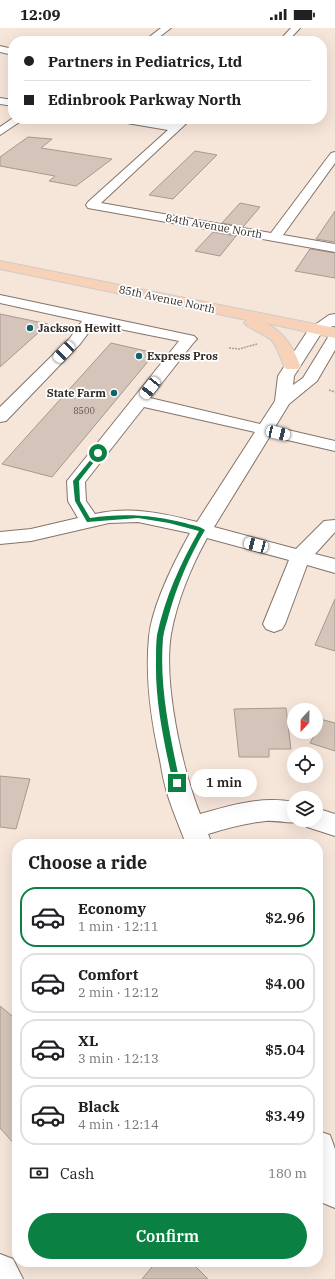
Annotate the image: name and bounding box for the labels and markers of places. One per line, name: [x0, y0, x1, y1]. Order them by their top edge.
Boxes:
place label: Jackson Hewitt: [38, 321, 121, 335]
marker: Jackson Hewitt: [25, 323, 35, 333]
place label: Express Pros: [147, 349, 218, 363]
marker: Express Pros: [134, 351, 144, 361]
place label: State Farm: [47, 386, 106, 400]
marker: State Farm: [109, 388, 119, 398]

